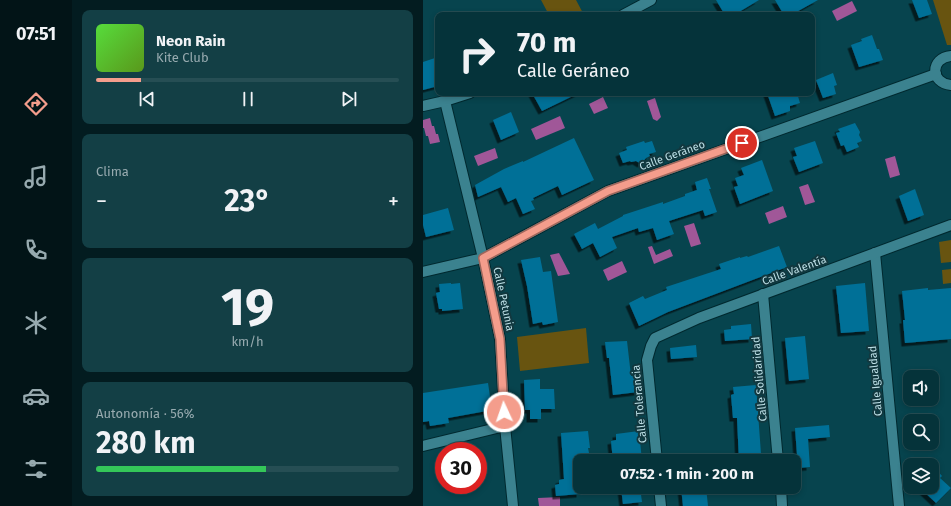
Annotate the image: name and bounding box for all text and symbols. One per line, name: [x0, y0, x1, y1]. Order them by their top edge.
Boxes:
text: 07:51: [16, 23, 56, 45]
text: 70 m: [517, 26, 576, 59]
icon: right: [451, 28, 503, 80]
text: Neon Rain: [156, 32, 225, 50]
text: Kite Club: [156, 50, 209, 65]
text: Calle Geráneo: [517, 60, 630, 82]
icon: previous: [136, 88, 158, 110]
icon: pause: [237, 88, 259, 110]
icon: next: [338, 88, 360, 110]
icon: directions: [22, 90, 50, 118]
pin: [725, 126, 759, 160]
icon: arrive: [731, 132, 753, 154]
street label: Calle Geráneo: [638, 138, 707, 173]
icon: music: [22, 163, 50, 191]
text: Clima: [96, 164, 129, 179]
text: 23°: [224, 183, 271, 219]
text: −: [96, 188, 107, 215]
text: +: [388, 188, 399, 215]
icon: phone: [22, 236, 50, 264]
street label: Calle Valentía: [760, 253, 828, 288]
street label: Calle Petunia: [490, 266, 517, 332]
text: 19: [221, 276, 274, 339]
icon: climate: [22, 309, 50, 337]
text: km/h: [231, 334, 264, 349]
street label: Calle Solidaridad: [749, 336, 770, 422]
street label: Calle Igualdad: [866, 345, 885, 417]
street label: Calle Tolerancia: [630, 364, 649, 444]
map controls: [903, 370, 939, 494]
button: sound: [903, 370, 939, 406]
icon: car: [22, 382, 50, 410]
position arrow: [483, 391, 525, 433]
text: Autonomía · 56%: [96, 406, 194, 421]
button: search: [903, 414, 939, 450]
text: 280 km: [96, 425, 196, 461]
speed limit sign: 30: [435, 442, 487, 494]
icon: filters: [22, 455, 50, 483]
button: layers: [903, 458, 939, 494]
text: 07:52 · 1 min · 200 m: [620, 465, 754, 483]

